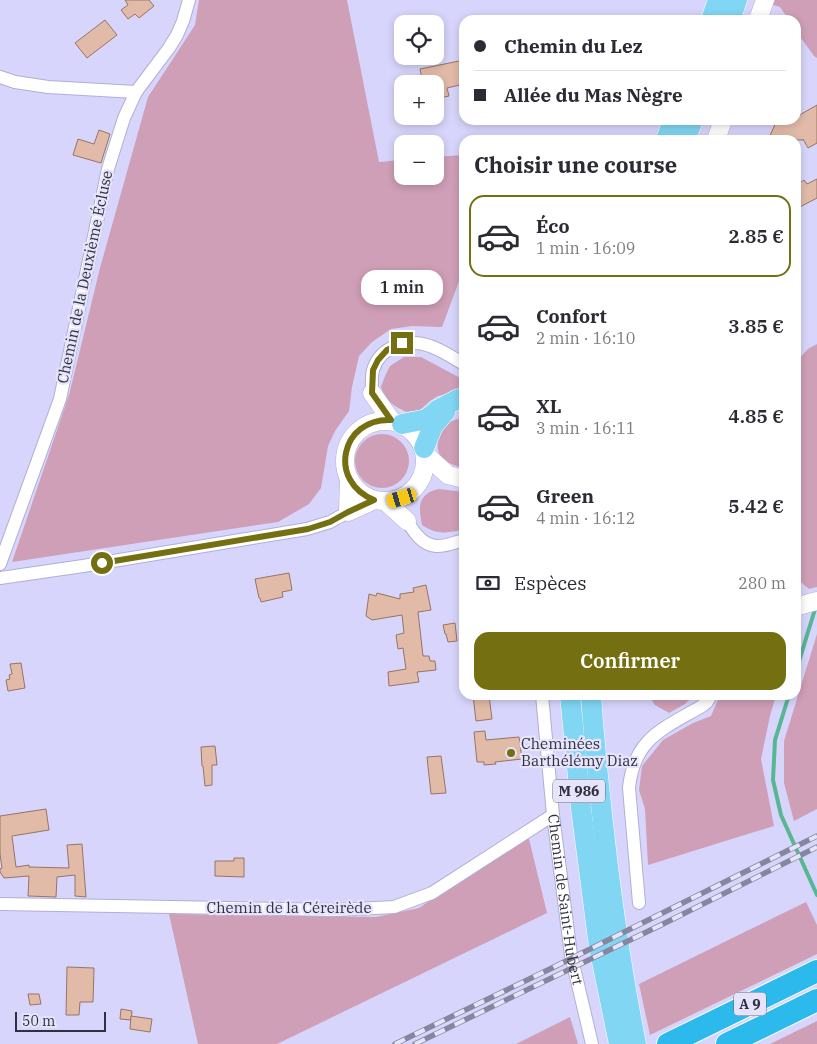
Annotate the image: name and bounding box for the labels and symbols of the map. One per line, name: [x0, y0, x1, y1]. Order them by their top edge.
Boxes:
street label: Chemin de la Deuxième Écluse: [53, 169, 116, 385]
callout: 1 min: [361, 270, 443, 306]
route end: [391, 332, 413, 354]
car: [385, 486, 418, 510]
route start: [91, 552, 113, 574]
place label: Cheminées Barthélémy Diaz: [521, 734, 638, 770]
marker: Cheminées Barthélémy Diaz: [505, 747, 517, 759]
road number: M 986: [553, 779, 605, 802]
street label: Chemin de Saint-Hubert: [544, 813, 588, 987]
street label: Chemin de la Céreirède: [206, 898, 372, 917]
road number: A 9: [734, 992, 766, 1016]
scale bar: [15, 1009, 106, 1032]

